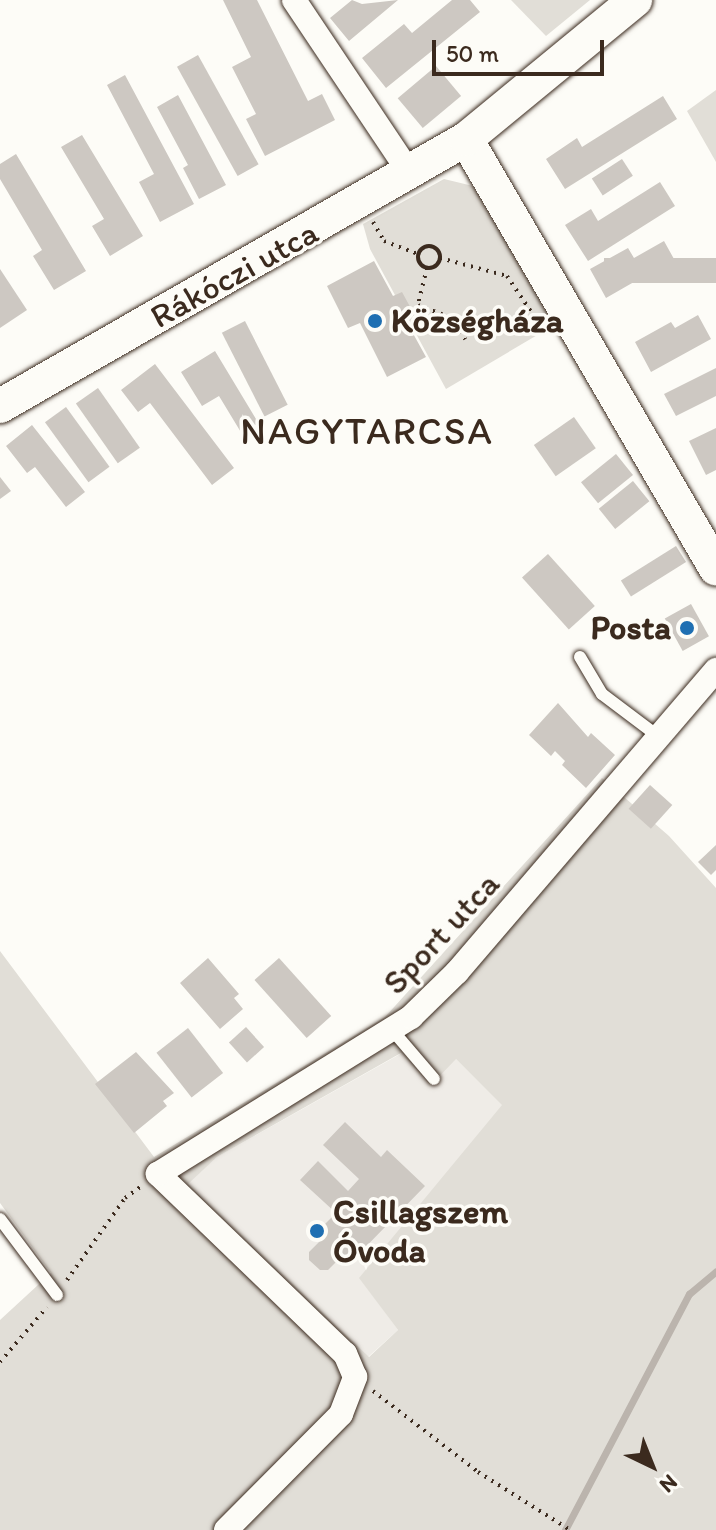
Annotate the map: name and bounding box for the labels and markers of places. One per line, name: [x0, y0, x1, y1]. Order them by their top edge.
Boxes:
place label: Községháza: [391, 301, 563, 341]
marker: Községháza: [366, 312, 384, 330]
place label: Posta: [591, 608, 671, 648]
marker: Posta: [678, 619, 696, 637]
place label: Csillagszem Óvoda: [333, 1191, 508, 1270]
marker: Csillagszem Óvoda: [308, 1222, 326, 1240]

